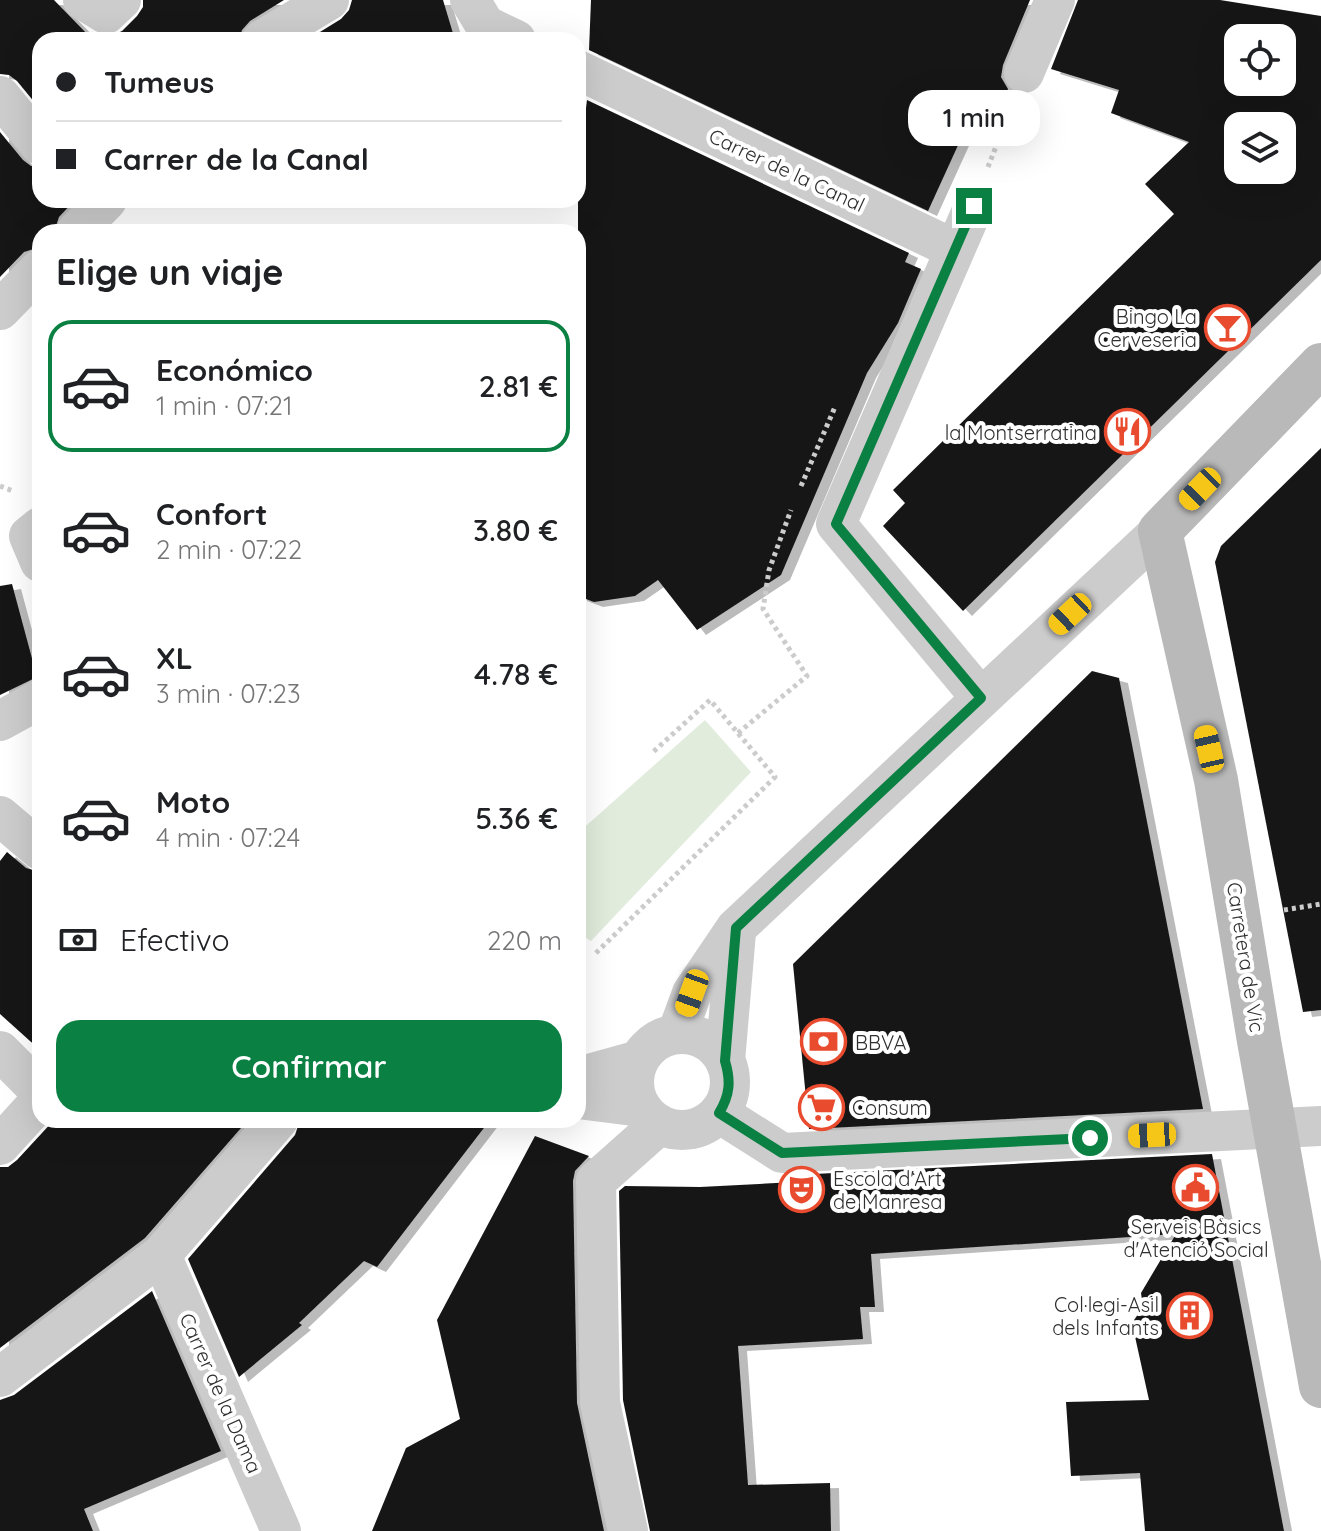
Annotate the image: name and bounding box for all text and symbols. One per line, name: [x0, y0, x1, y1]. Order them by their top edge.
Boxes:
map controls: [1224, 24, 1296, 184]
button: locate: [1224, 24, 1296, 96]
text: Tumeus: [104, 63, 214, 101]
callout: 1 min: [908, 90, 1040, 146]
text: 1 min: [943, 101, 1005, 134]
button: layers: [1224, 112, 1296, 184]
street label: Carrer de la Canal: [705, 123, 869, 217]
text: Carrer de la Canal: [104, 140, 369, 178]
route end: [956, 188, 992, 224]
text: Elige un viaje: [56, 249, 284, 294]
bar icon: Bingo La Cerveseria: [1204, 303, 1252, 351]
place label: Bingo La Cerveseria: [1097, 304, 1197, 352]
icon: car: [60, 350, 132, 422]
text: Económico: [156, 351, 313, 389]
text: 2.81 €: [479, 367, 558, 405]
text: 1 min · 07:21: [156, 389, 293, 422]
restaurant icon: la Montserratina: [1104, 408, 1152, 456]
place label: la Montserratina: [945, 420, 1097, 445]
car: [1175, 463, 1225, 515]
icon: car: [60, 494, 132, 566]
text: Confort: [156, 495, 268, 533]
text: 3.80 €: [473, 511, 558, 549]
text: 2 min · 07:22: [156, 533, 302, 566]
car: [1044, 589, 1096, 639]
icon: car: [60, 638, 132, 710]
text: XL: [156, 639, 193, 677]
text: 4.78 €: [474, 655, 558, 693]
text: 3 min · 07:23: [156, 677, 301, 710]
car: [1192, 723, 1226, 775]
icon: car: [60, 782, 132, 854]
text: Moto: [156, 783, 230, 821]
text: 5.36 €: [475, 799, 558, 837]
text: 4 min · 07:24: [156, 821, 300, 854]
street label: Carretera de Vic: [1222, 880, 1270, 1034]
icon: cash: [56, 918, 100, 962]
text: Efectivo: [120, 921, 230, 959]
text: 220 m: [487, 924, 562, 957]
car: [673, 966, 711, 1020]
bank icon: BBVA: [800, 1018, 848, 1066]
button: Confirmar: [56, 1020, 562, 1112]
place label: BBVA: [855, 1030, 907, 1055]
supermarket icon: Consum: [797, 1083, 845, 1131]
place label: Consum: [852, 1095, 928, 1120]
route start: [1072, 1120, 1108, 1156]
car: [1127, 1122, 1177, 1148]
public building icon: Serveis Bàsics d'Atenció Social: [1172, 1163, 1220, 1211]
theatre icon: Escola d'Art de Manresa: [778, 1166, 826, 1214]
place label: Escola d'Art de Manresa: [833, 1166, 942, 1214]
place label: Serveis Bàsics d'Atenció Social: [1123, 1214, 1269, 1262]
building icon: Col·legi-Asil dels Infants: [1166, 1291, 1214, 1339]
place label: Col·legi-Asil dels Infants: [1052, 1292, 1159, 1340]
street label: Carrer de la Dama: [174, 1309, 268, 1477]

